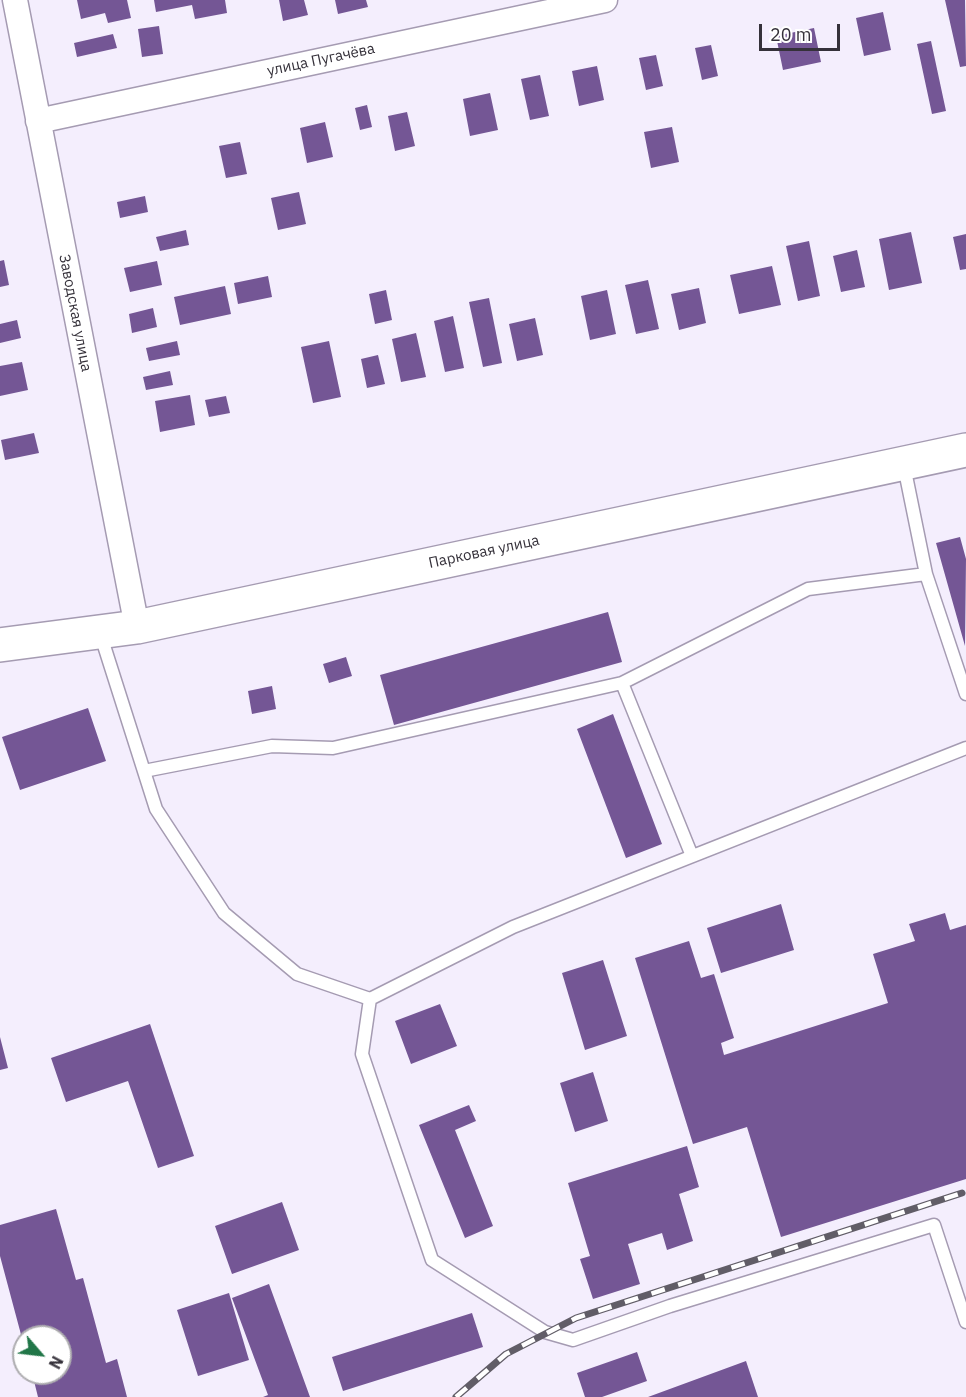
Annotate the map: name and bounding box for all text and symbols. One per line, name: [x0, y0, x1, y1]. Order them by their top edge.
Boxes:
scale bar: [762, 12, 843, 50]
text: 20 m: [770, 23, 812, 46]
street label: улица Пугачёва: [265, 40, 377, 80]
street label: Заводская улица: [55, 253, 95, 373]
street label: Парковая улица: [427, 531, 541, 573]
north arrow: [12, 1325, 72, 1385]
text: N: [45, 1353, 68, 1372]

